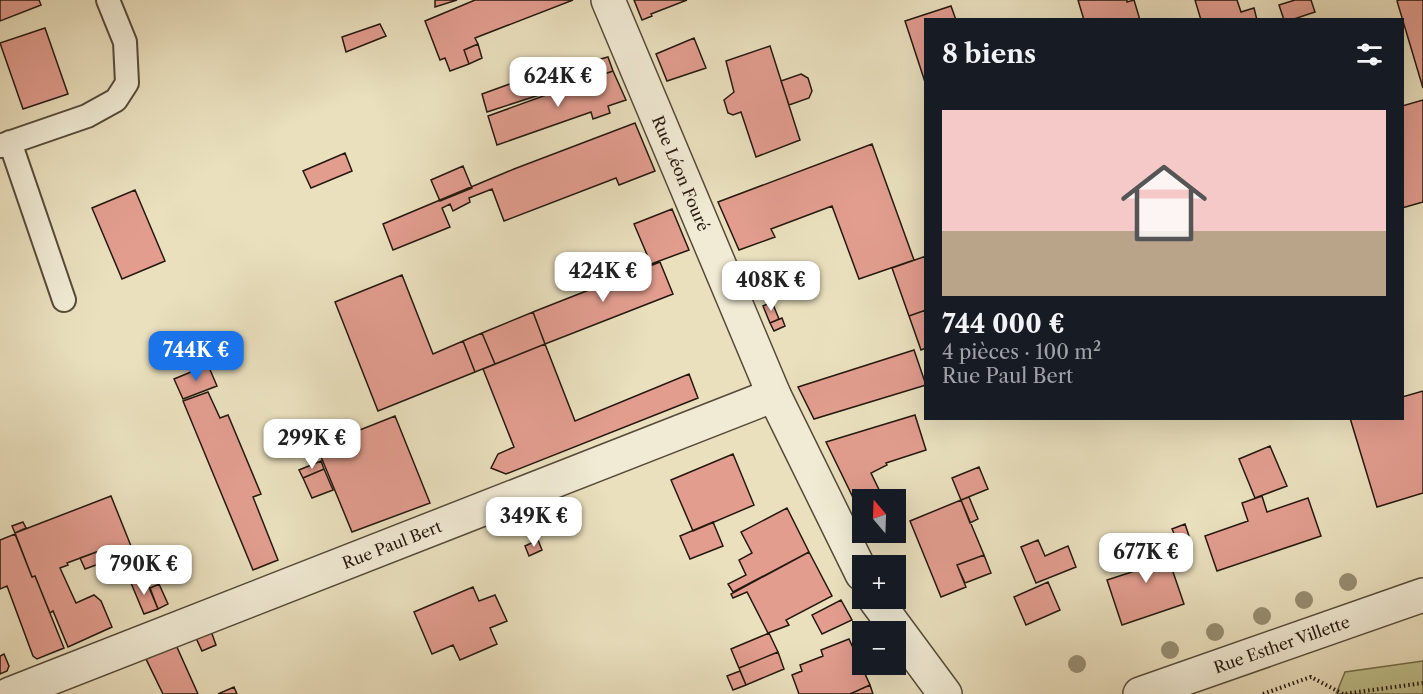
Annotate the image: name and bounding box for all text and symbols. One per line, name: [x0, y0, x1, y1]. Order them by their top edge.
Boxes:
text: 8 biens: [942, 38, 1036, 70]
icon: filters: [1353, 38, 1386, 71]
pin: 624K €: [509, 57, 607, 108]
text: 624K €: [524, 64, 592, 88]
street label: Rue Léon Fouré: [648, 113, 714, 234]
icon: home: [1110, 149, 1218, 257]
pin: 424K €: [554, 252, 652, 303]
text: 424K €: [569, 259, 637, 283]
pin: 408K €: [722, 261, 820, 312]
text: 408K €: [736, 268, 806, 292]
text: 744 000 €: [942, 308, 1065, 340]
pin: 744K €: [147, 331, 245, 382]
text: 744K €: [163, 338, 229, 362]
text: 4 pièces · 100 m²: [942, 340, 1101, 364]
text: Rue Paul Bert: [942, 364, 1073, 388]
pin: 299K €: [263, 419, 361, 470]
text: 299K €: [278, 426, 346, 450]
north arrow: [852, 489, 906, 543]
map controls: [852, 489, 906, 675]
pin: 349K €: [485, 497, 583, 548]
text: 349K €: [500, 504, 568, 528]
street label: Rue Paul Bert: [339, 516, 445, 573]
pin: 677K €: [1097, 533, 1195, 584]
text: 677K €: [1113, 540, 1179, 564]
pin: 790K €: [95, 545, 193, 596]
text: 790K €: [110, 552, 178, 576]
button: +: [852, 555, 906, 609]
street label: Rue Esther Villette: [1211, 611, 1352, 677]
button: −: [852, 621, 906, 675]

